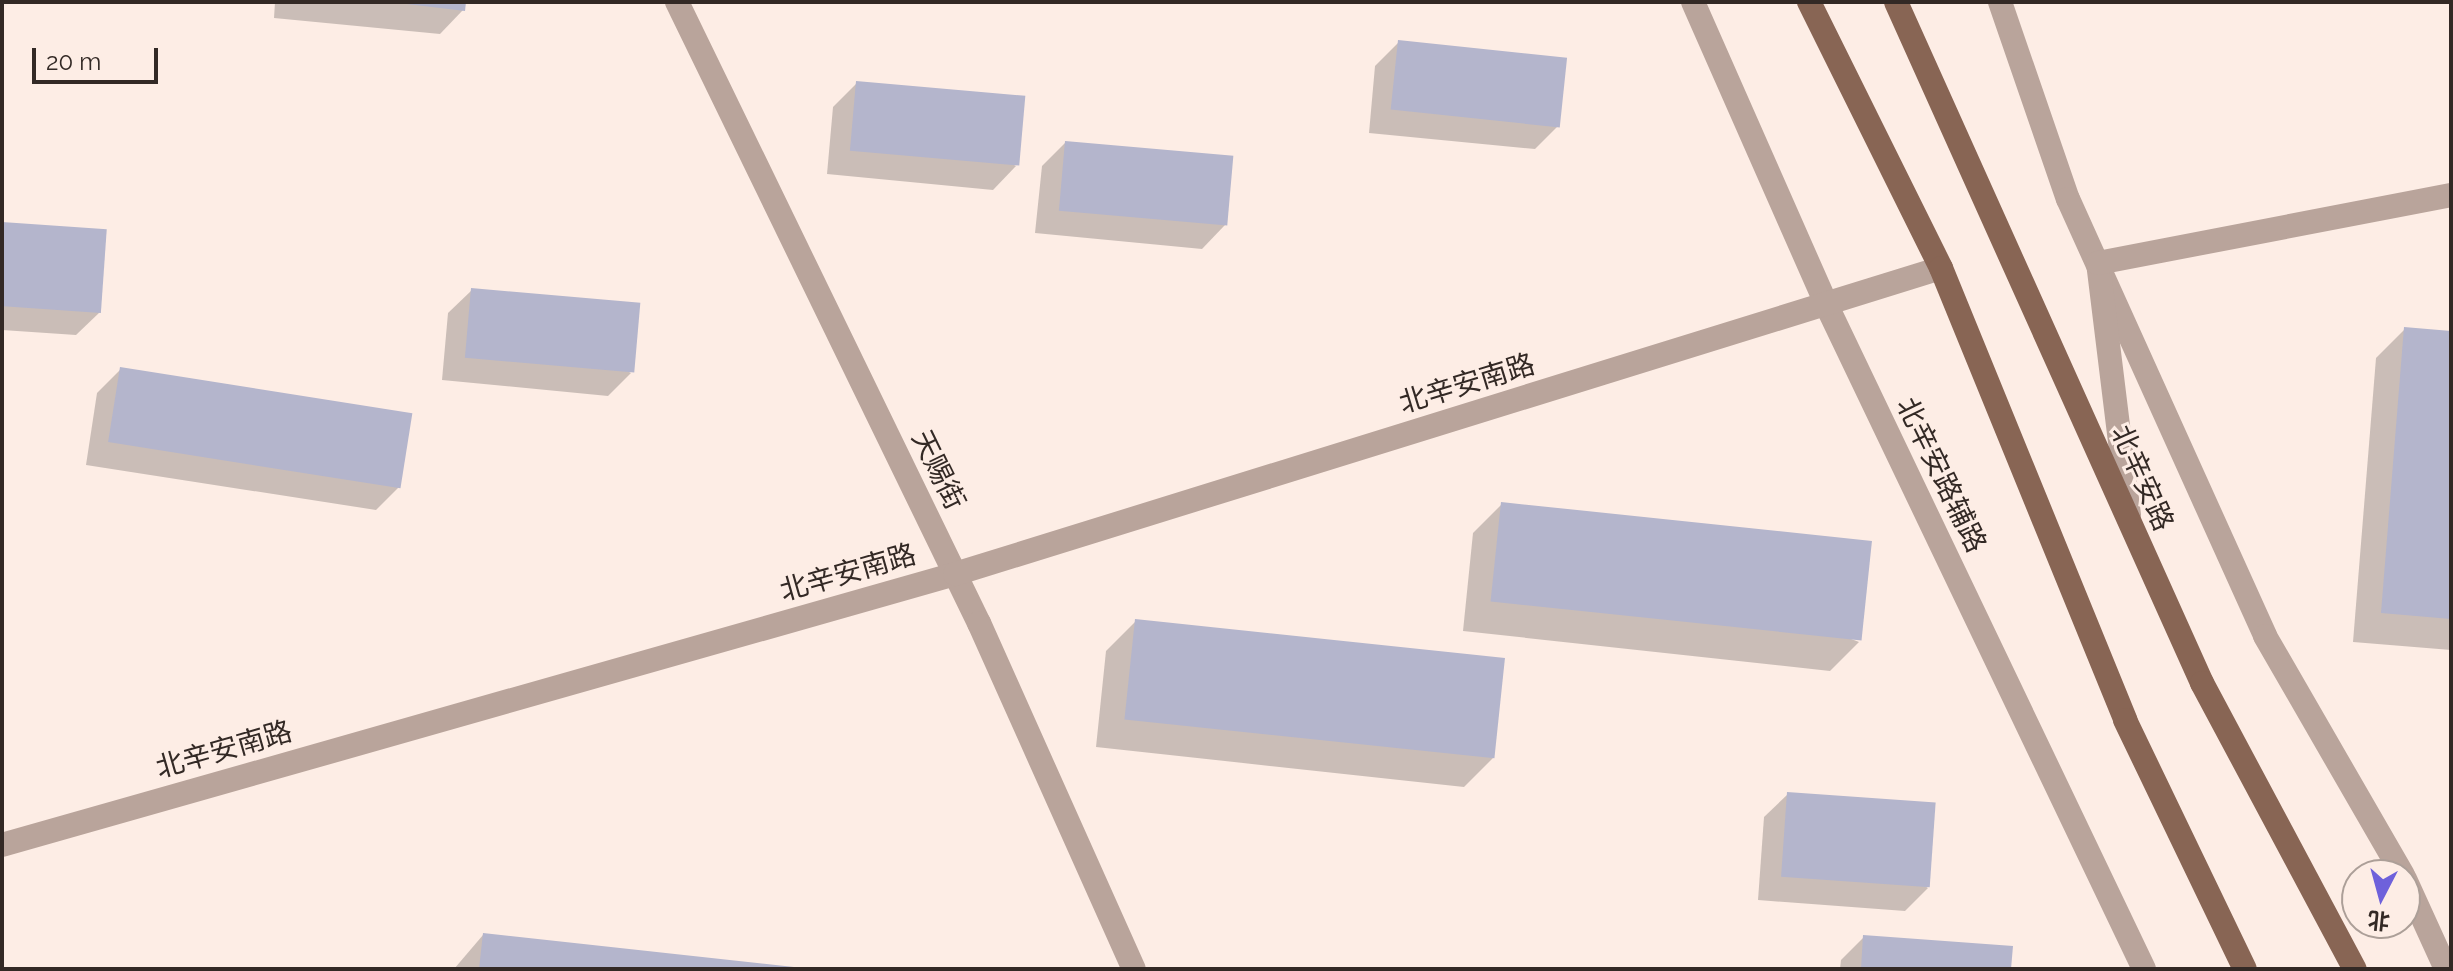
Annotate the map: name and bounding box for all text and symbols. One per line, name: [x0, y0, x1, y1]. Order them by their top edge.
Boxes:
scale bar: [36, 32, 162, 82]
text: 20 m: [46, 47, 101, 76]
street label: 北辛安南路: [1395, 347, 1539, 421]
street label: 北辛安路辅路: [1889, 392, 1993, 558]
street label: 北辛安路: [2104, 420, 2180, 536]
street label: 天赐街: [904, 425, 972, 515]
street label: 北辛安南路: [776, 538, 920, 608]
street label: 北辛安南路: [152, 715, 296, 785]
north arrow: [2341, 859, 2421, 939]
text: 北: [2366, 907, 2391, 935]

